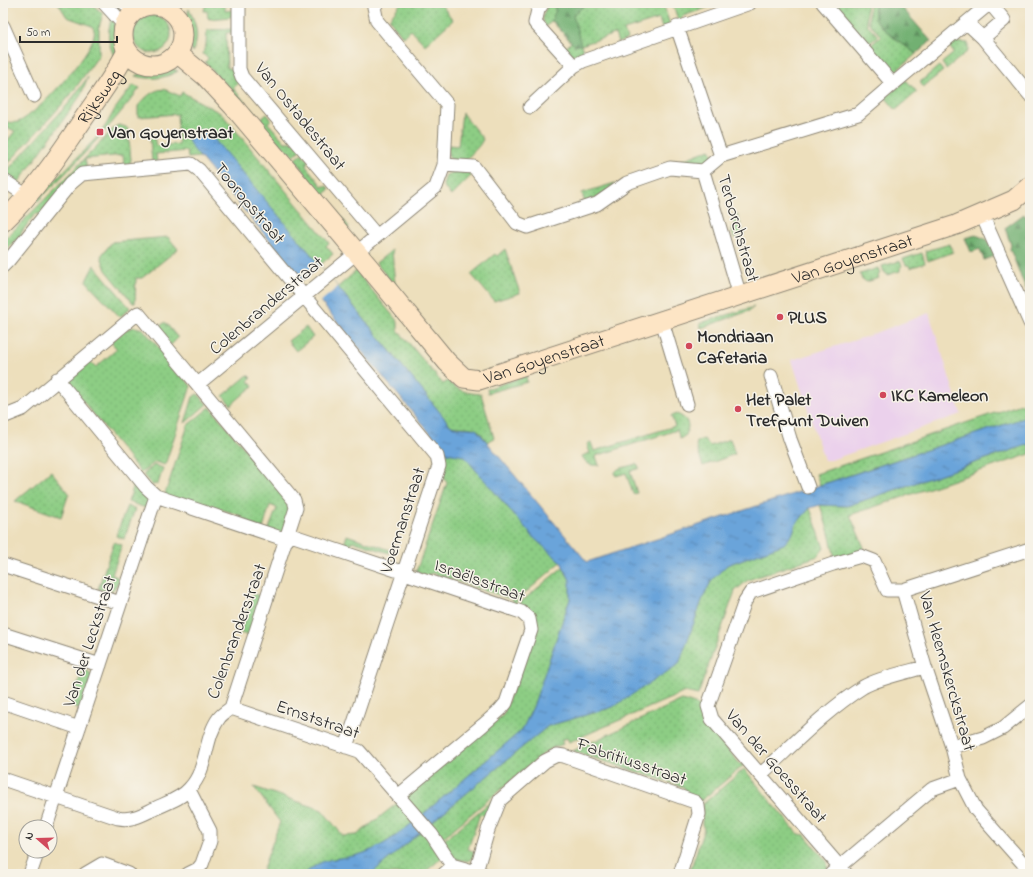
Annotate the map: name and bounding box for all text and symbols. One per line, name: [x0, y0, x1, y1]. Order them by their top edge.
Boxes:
scale bar: [20, 18, 117, 44]
text: 50 m: [26, 24, 50, 42]
street label: Van Ostadestraat: [247, 57, 351, 177]
street label: Rijksweg: [72, 65, 129, 130]
place label: Van Goyenstraat: [107, 121, 234, 148]
marker: Van Goyenstraat: [95, 127, 105, 137]
street label: Tooropstraat: [207, 158, 290, 251]
street label: Terborchstraat: [709, 172, 765, 286]
street label: Van Goyenstraat: [788, 229, 917, 293]
street label: Colenbranderstraat: [204, 251, 330, 362]
place label: PLUS: [788, 306, 827, 332]
marker: PLUS: [775, 312, 785, 322]
place label: Mondriaan Cafetaria: [697, 325, 774, 372]
street label: Van Goyenstraat: [480, 329, 609, 393]
marker: Mondriaan Cafetaria: [684, 341, 694, 351]
place label: IKC Kameleon: [891, 384, 988, 410]
place label: Het Palet Trefpunt Duiven: [746, 388, 868, 435]
marker: IKC Kameleon: [878, 390, 888, 400]
marker: Het Palet Trefpunt Duiven: [733, 404, 743, 414]
street label: Voermanstraat: [374, 464, 433, 578]
street label: Israëlsstraat: [430, 553, 529, 610]
street label: Colenbranderstraat: [201, 560, 274, 703]
street label: Van der Leckstraat: [57, 573, 124, 712]
street label: Van Heemskerckstraat: [911, 588, 981, 754]
street label: Ernststraat: [272, 694, 363, 747]
street label: Van der Goesstraat: [718, 704, 833, 830]
street label: Fabritiusstraat: [572, 732, 690, 794]
north arrow: [18, 819, 58, 859]
text: N: [21, 830, 38, 842]

